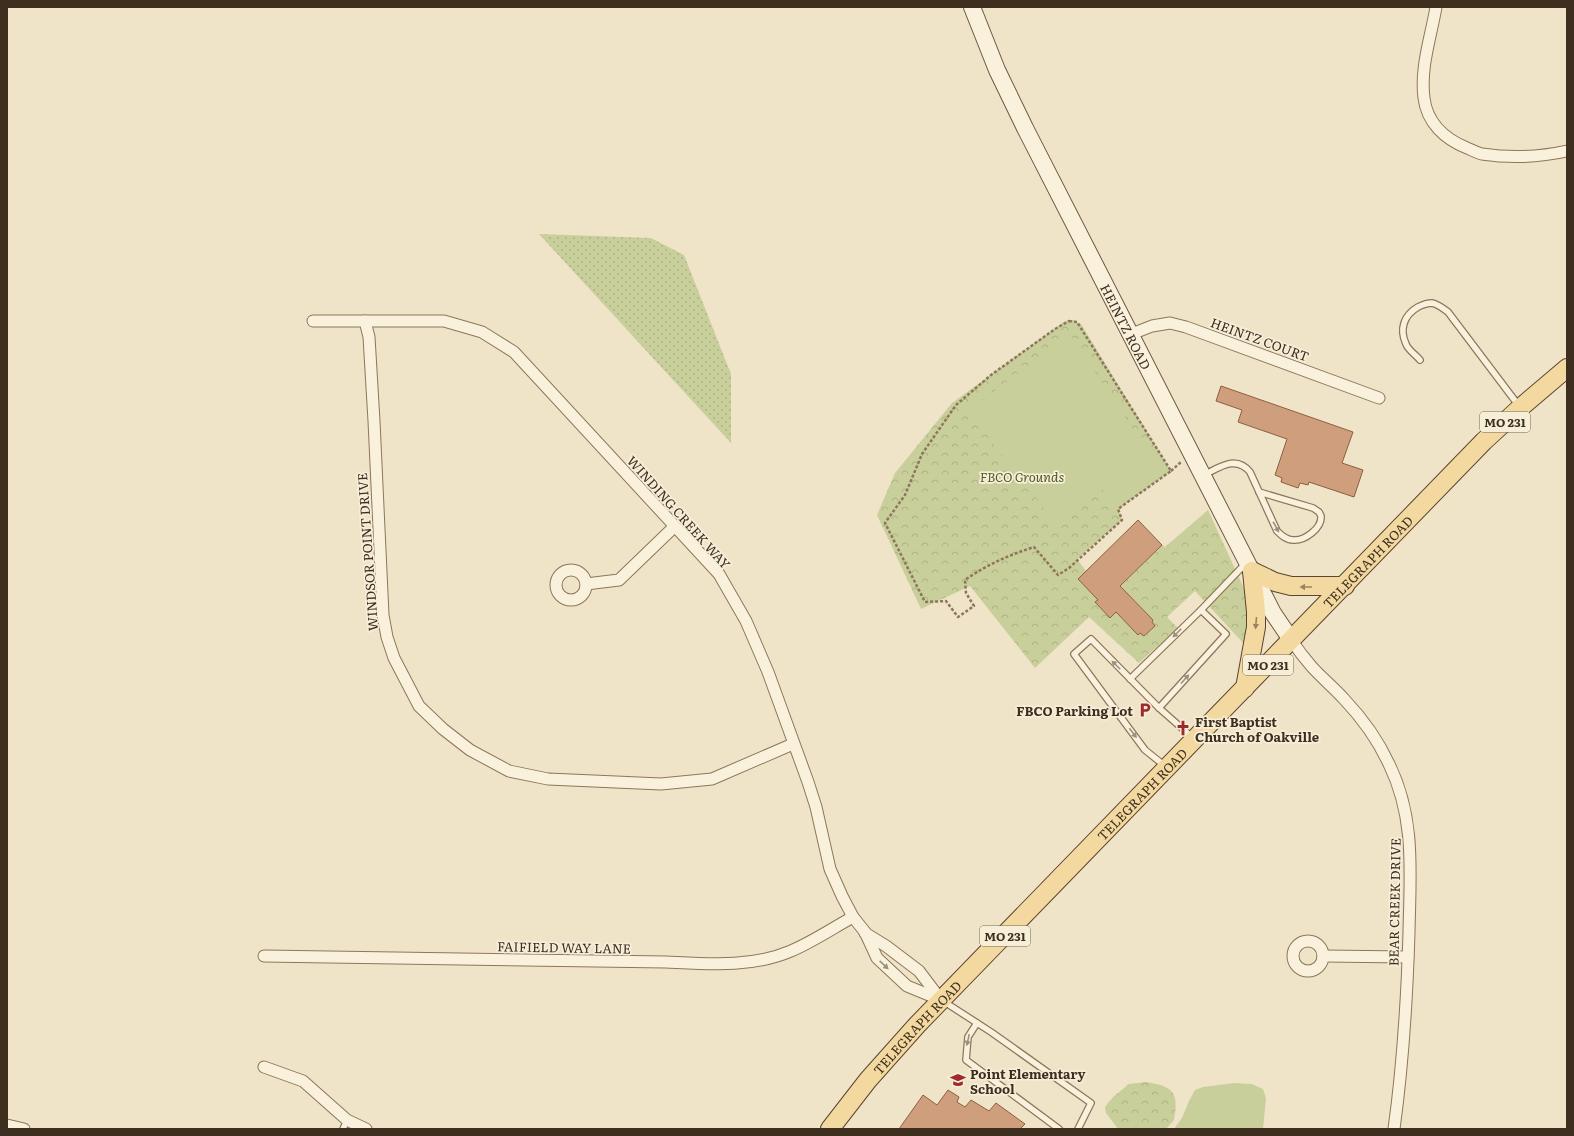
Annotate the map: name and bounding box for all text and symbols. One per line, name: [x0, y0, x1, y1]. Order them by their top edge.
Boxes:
street label: HEINTZ ROAD: [1097, 280, 1156, 372]
street label: HEINTZ COURT: [1208, 312, 1312, 366]
road number: MO 231: [1480, 412, 1530, 432]
street label: WINDING CREEK WAY: [623, 451, 735, 573]
park label: FBCO Grounds: [980, 467, 1064, 486]
street label: WINDSOR POINT DRIVE: [352, 472, 382, 632]
street label: TELEGRAPH ROAD: [1318, 511, 1417, 612]
one-way arrow: [1273, 521, 1280, 533]
one-way arrow: [1299, 584, 1312, 590]
one-way arrow: [1252, 617, 1259, 629]
one-way arrow: [1172, 629, 1182, 638]
road number: MO 231: [1243, 655, 1293, 675]
one-way arrow: [1111, 660, 1121, 670]
one-way arrow: [1181, 674, 1190, 684]
place label: FBCO Parking Lot: [1016, 701, 1133, 720]
parking icon: FBCO Parking Lot: [1136, 701, 1154, 719]
place label: First Baptist Church of Oakville: [1195, 712, 1319, 746]
church icon: First Baptist Church of Oakville: [1174, 719, 1192, 737]
one-way arrow: [1129, 728, 1137, 739]
street label: TELEGRAPH ROAD: [1092, 743, 1191, 844]
street label: BEAR CREEK DRIVE: [1383, 838, 1405, 966]
road number: MO 231: [980, 926, 1030, 946]
street label: FAIFIELD WAY LANE: [497, 936, 631, 958]
one-way arrow: [879, 961, 889, 970]
street label: TELEGRAPH ROAD: [868, 976, 965, 1078]
one-way arrow: [965, 1034, 971, 1047]
place label: Point Elementary School: [970, 1064, 1085, 1098]
school or university icon: Point Elementary School: [949, 1071, 967, 1089]

